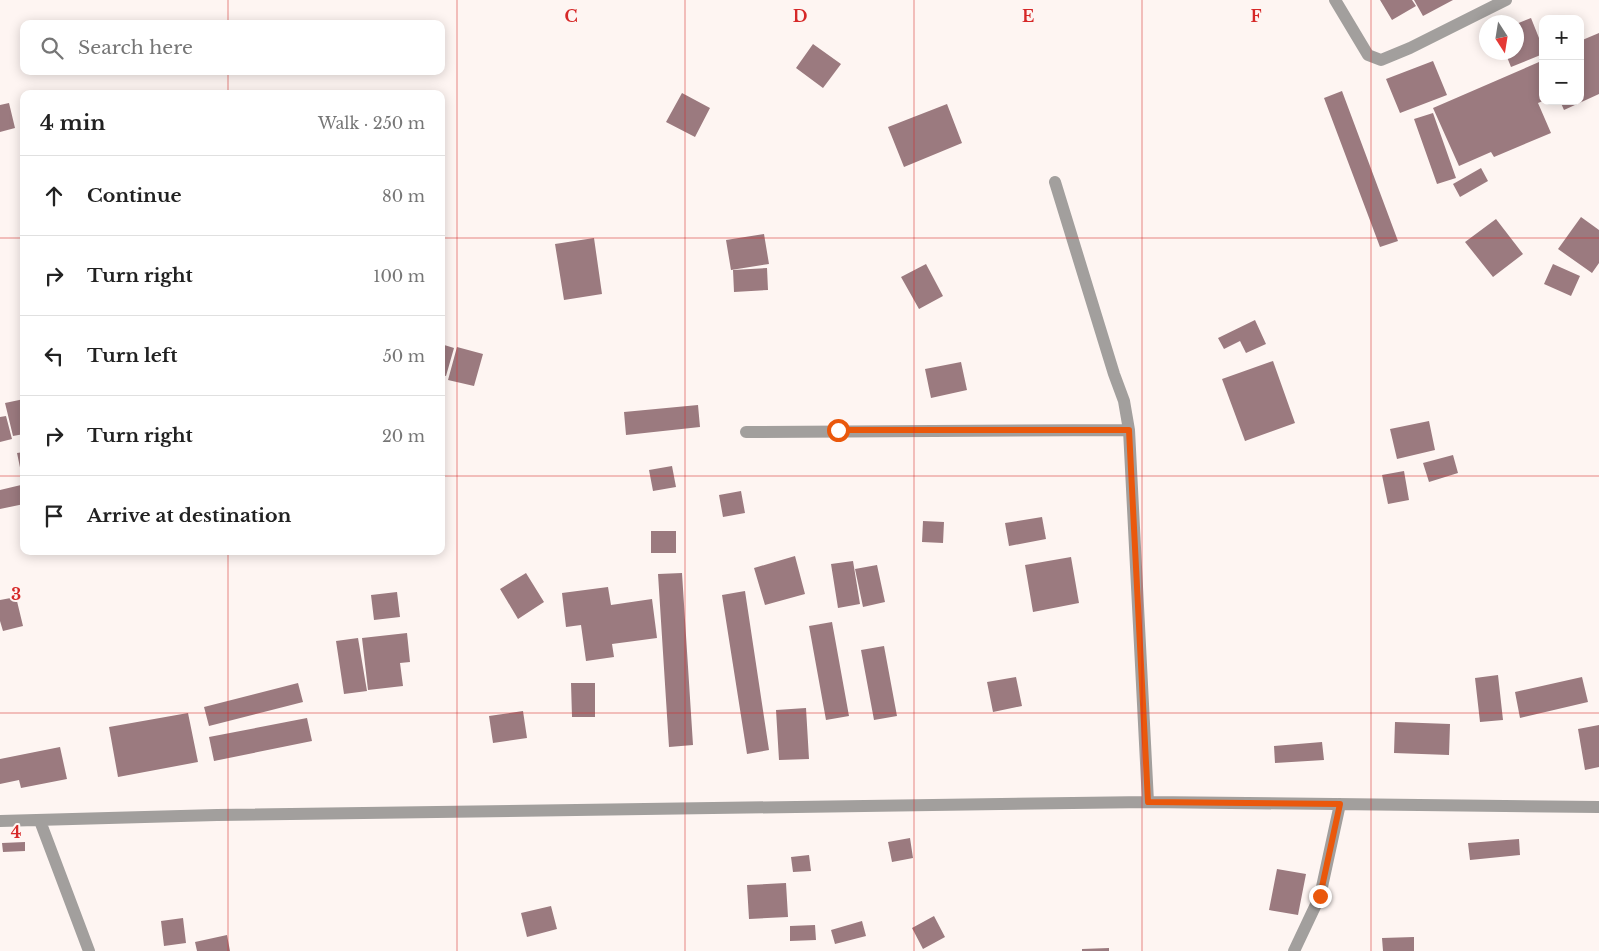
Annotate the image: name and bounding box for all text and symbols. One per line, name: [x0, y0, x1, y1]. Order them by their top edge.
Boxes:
text: C: [564, 6, 578, 26]
text: D: [793, 6, 807, 26]
text: E: [1022, 6, 1034, 26]
text: F: [1250, 6, 1262, 26]
north arrow: [1479, 15, 1524, 60]
map controls: [1539, 15, 1584, 105]
button: +: [1539, 15, 1584, 60]
search box: [20, 20, 445, 75]
icon: search: [38, 34, 66, 62]
text: Search here: [78, 36, 193, 59]
button: −: [1539, 60, 1584, 105]
text: 4 min: [40, 110, 106, 136]
text: Walk · 250 m: [318, 113, 425, 133]
icon: ahead: [40, 182, 68, 210]
text: Continue: [87, 184, 182, 207]
text: 80 m: [382, 186, 425, 206]
icon: right: [40, 262, 68, 290]
text: Turn right: [87, 264, 193, 287]
text: 100 m: [373, 266, 425, 286]
icon: left: [40, 342, 68, 370]
text: Turn left: [87, 344, 178, 367]
text: 50 m: [383, 346, 425, 366]
route start: [827, 419, 850, 442]
icon: right: [40, 422, 68, 450]
text: Turn right: [87, 424, 193, 447]
text: 20 m: [382, 426, 425, 446]
icon: arrive: [40, 502, 68, 530]
text: Arrive at destination: [87, 504, 291, 527]
text: 3: [11, 584, 21, 604]
text: 4: [11, 822, 21, 842]
route end: [1309, 885, 1332, 908]

